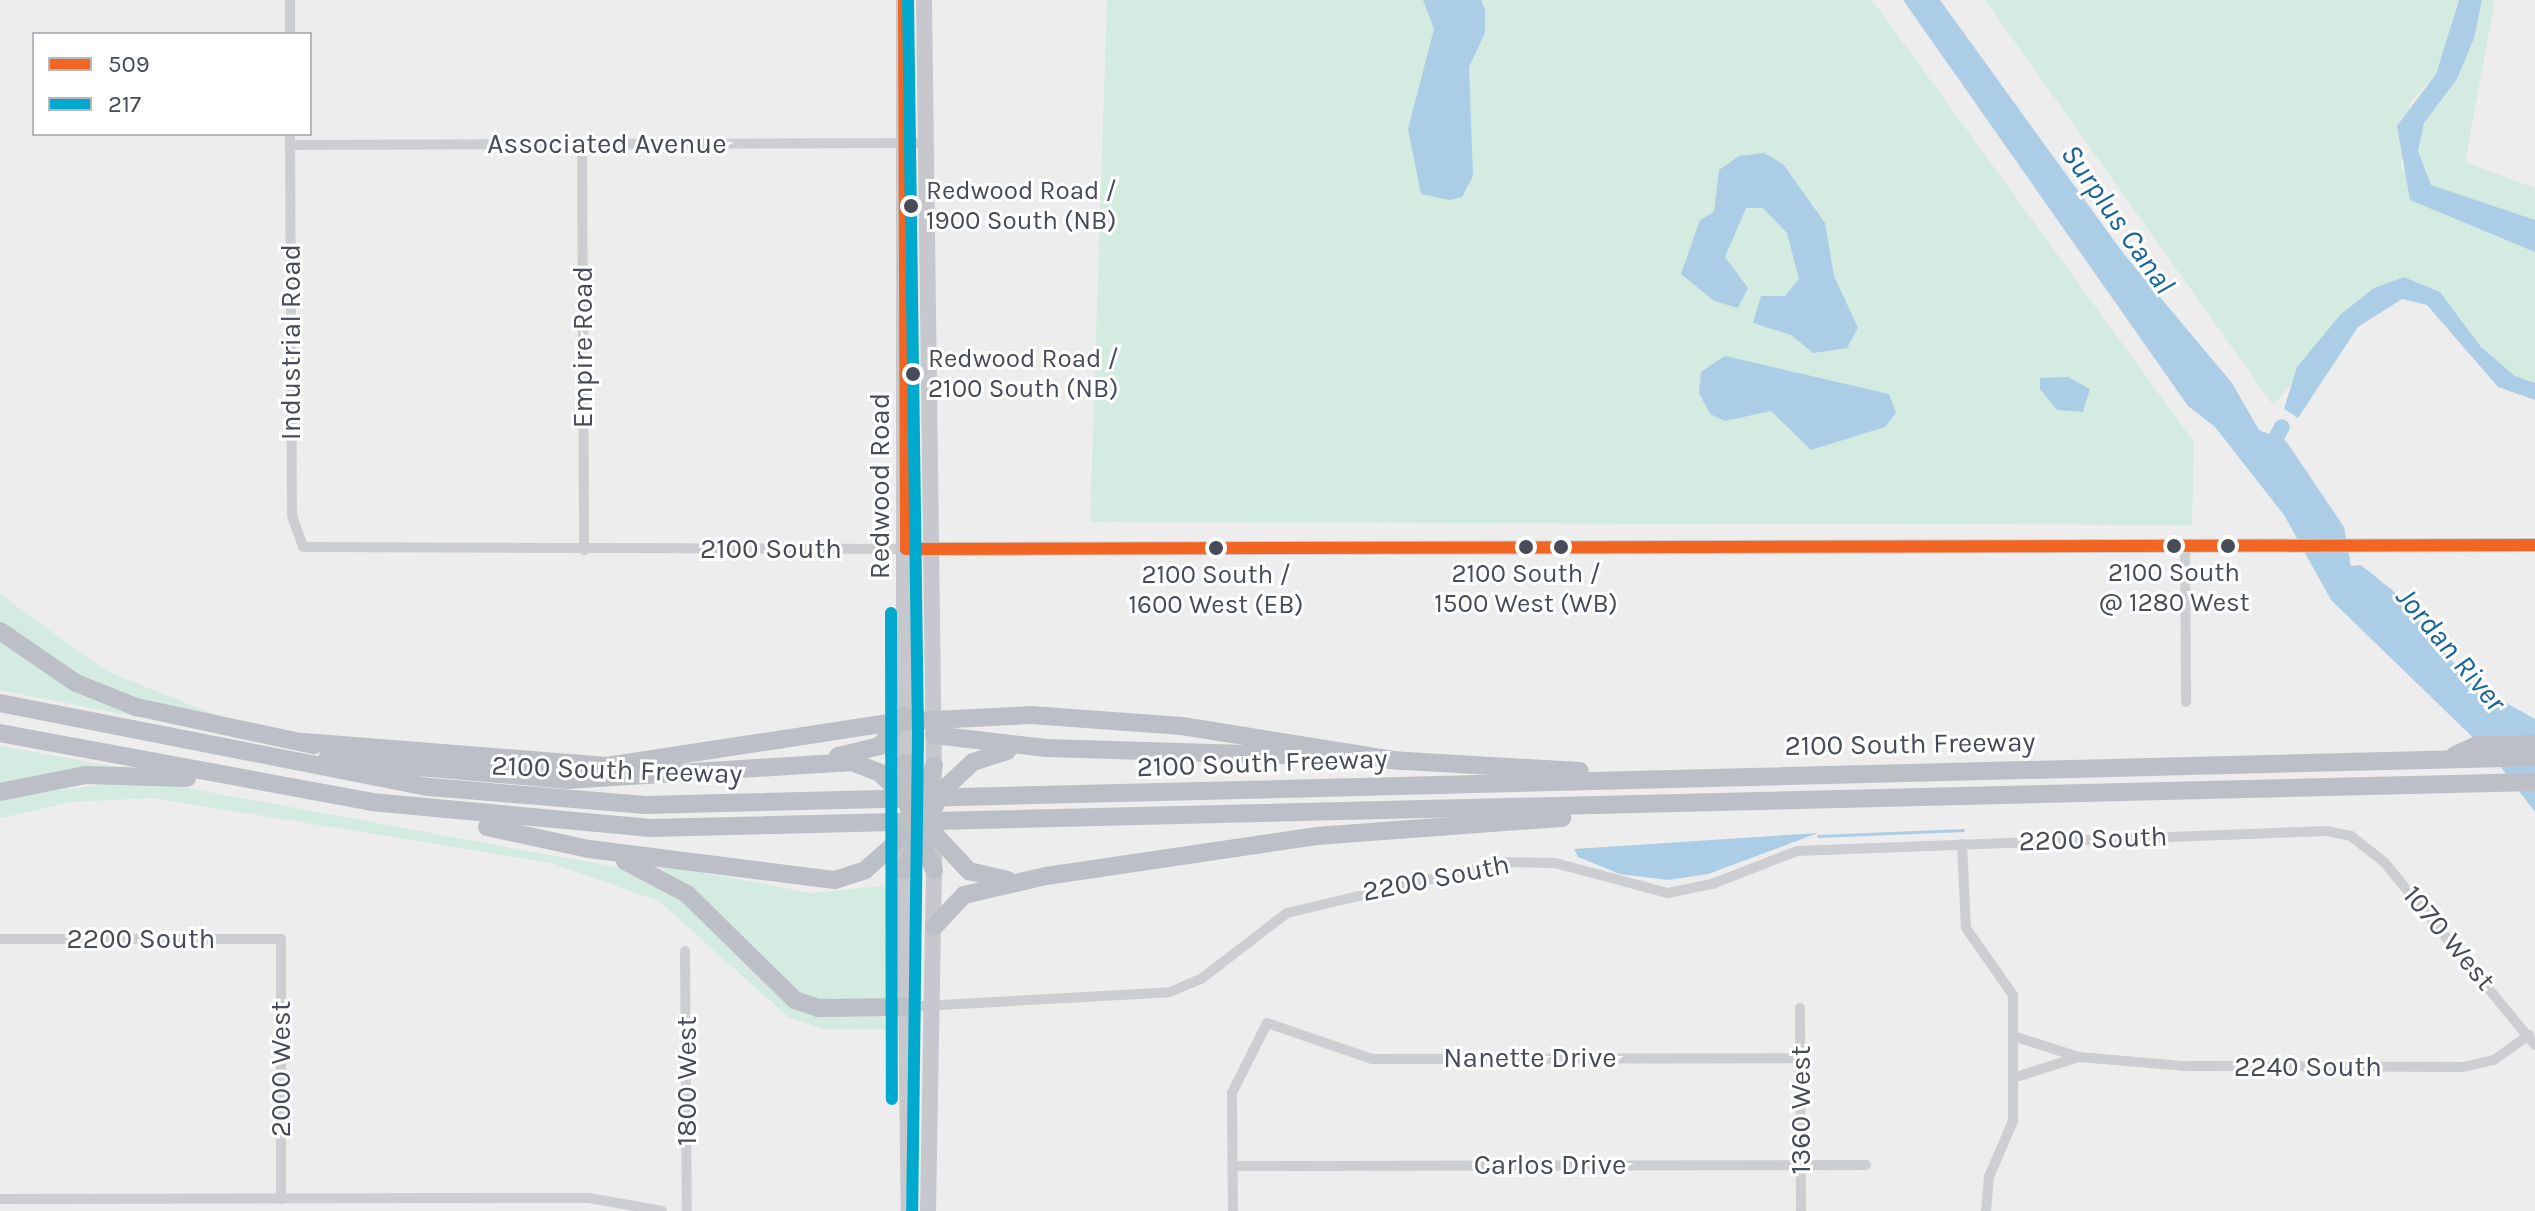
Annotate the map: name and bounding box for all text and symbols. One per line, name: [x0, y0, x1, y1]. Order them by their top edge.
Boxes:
legend: [32, 32, 312, 136]
text: 509: [108, 50, 150, 78]
text: 217: [108, 90, 141, 118]
street label: Associated Avenue: [487, 127, 727, 161]
water label: Surplus Canal: [2053, 137, 2183, 301]
place label: Redwood Road / 1900 South (NB): [926, 175, 1117, 236]
marker: Redwood Road / 1900 South (NB): [903, 198, 919, 214]
street label: Industrial Road: [274, 244, 308, 440]
street label: Empire Road: [566, 266, 600, 428]
place label: Redwood Road / 2100 South (NB): [928, 343, 1119, 404]
marker: Redwood Road / 2100 South (NB): [905, 366, 921, 382]
street label: Redwood Road: [863, 393, 897, 579]
street label: 2100 South: [700, 532, 842, 566]
marker: 2100 South @ 1280 West: [2166, 538, 2182, 554]
unlabelled marker: [2220, 538, 2236, 554]
marker: 2100 South / 1500 West (WB): [1518, 539, 1534, 555]
unlabelled marker: [1553, 539, 1569, 555]
marker: 2100 South / 1600 West (EB): [1208, 540, 1224, 556]
place label: 2100 South @ 1280 West: [2098, 557, 2250, 618]
place label: 2100 South / 1500 West (WB): [1434, 558, 1618, 620]
place label: 2100 South / 1600 West (EB): [1128, 559, 1304, 620]
water label: Jordan River: [2388, 579, 2514, 719]
street label: 2100 South Freeway: [1784, 725, 2036, 763]
street label: 2100 South Freeway: [1136, 742, 1388, 784]
street label: 2100 South Freeway: [491, 749, 743, 791]
street label: 2200 South: [2018, 820, 2168, 858]
street label: 2200 South: [1360, 847, 1512, 909]
street label: 1070 West: [2396, 879, 2502, 997]
street label: 2200 South: [67, 922, 215, 956]
street label: 2000 West: [264, 1001, 298, 1137]
street label: 1800 West: [670, 1016, 704, 1146]
street label: Nanette Drive: [1443, 1041, 1617, 1075]
street label: 1360 West: [1784, 1046, 1818, 1174]
street label: 2240 South: [2234, 1050, 2382, 1084]
street label: Carlos Drive: [1474, 1148, 1626, 1182]

